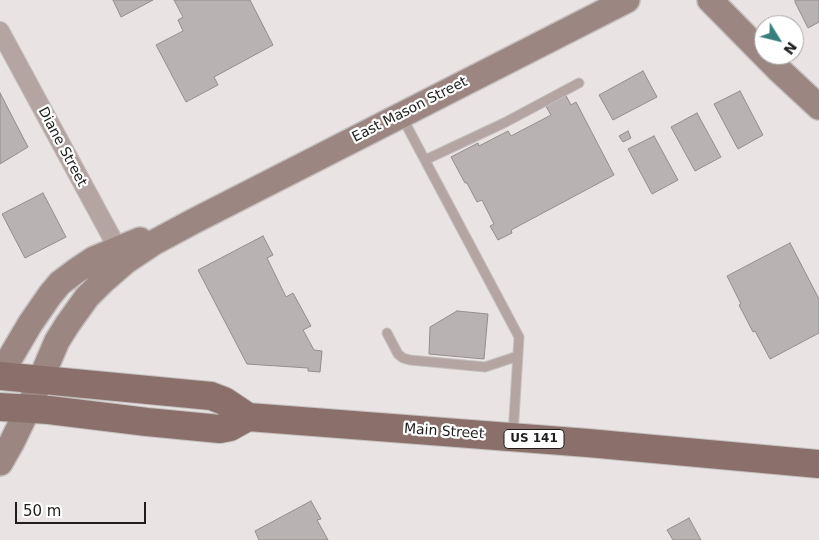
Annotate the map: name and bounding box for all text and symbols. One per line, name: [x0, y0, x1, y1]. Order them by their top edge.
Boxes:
north arrow: [754, 15, 804, 65]
text: N: [780, 39, 800, 58]
street label: East Mason Street: [350, 74, 470, 146]
street label: Diane Street: [34, 104, 90, 190]
street label: Main Street: [403, 421, 485, 443]
road number: US 141: [504, 429, 564, 448]
scale bar: [18, 492, 149, 524]
text: 50 m: [23, 502, 61, 520]

